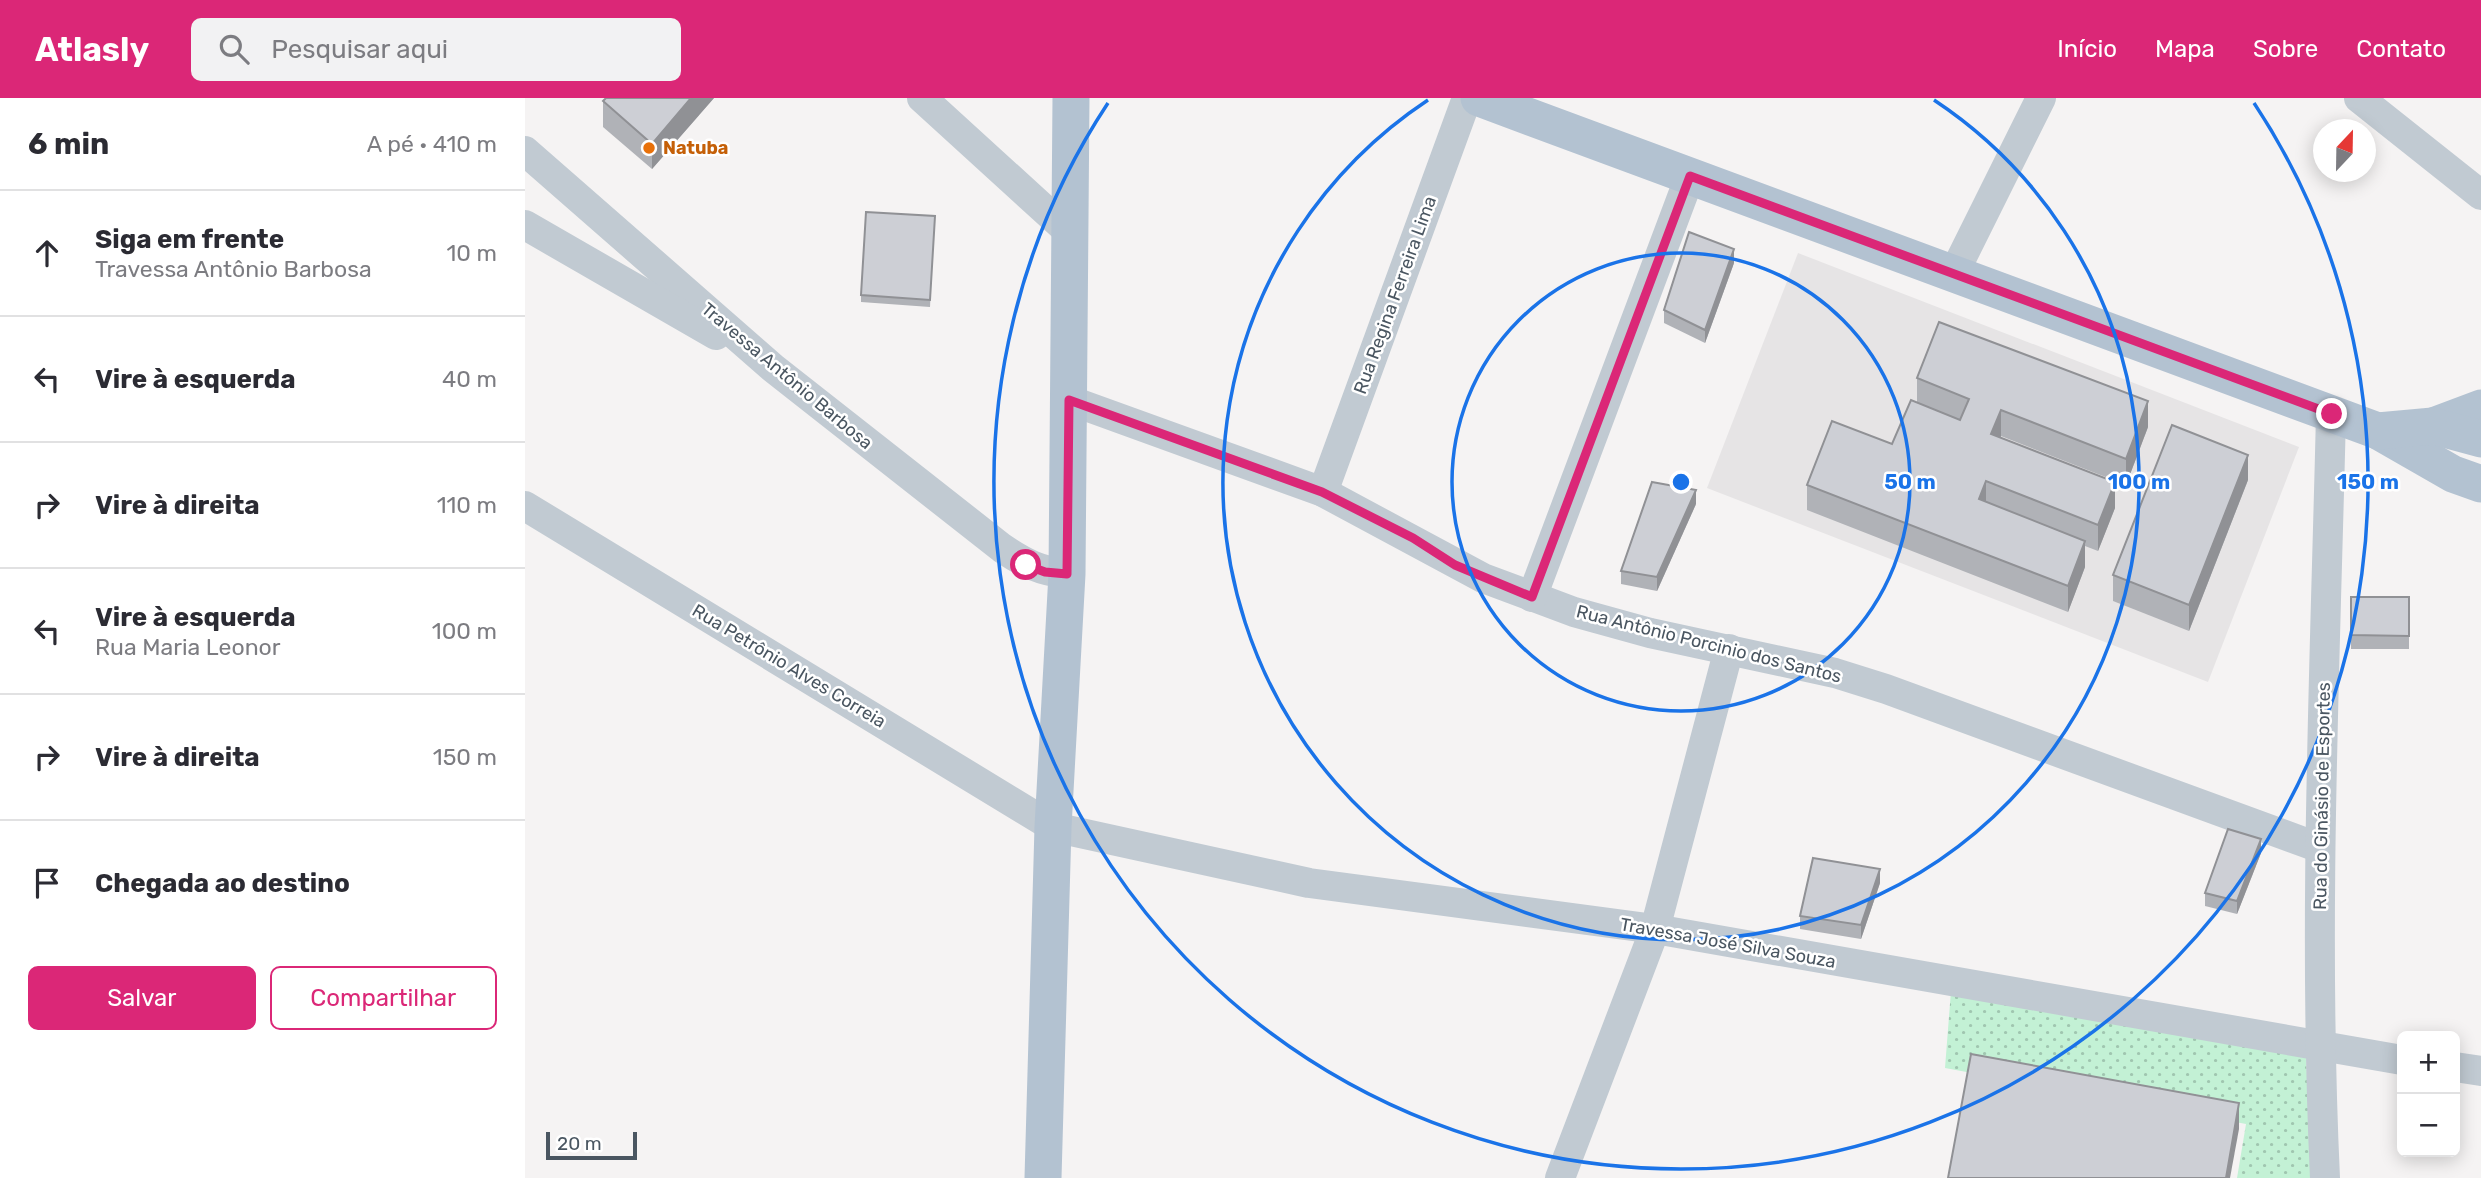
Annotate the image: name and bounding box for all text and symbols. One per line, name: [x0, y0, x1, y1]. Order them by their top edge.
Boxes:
search box: [191, 18, 681, 81]
text: Atlasly: [35, 30, 149, 69]
icon: search: [215, 30, 253, 68]
text: Pesquisar aqui: [271, 34, 448, 65]
text: Início: [2057, 35, 2117, 63]
text: Mapa: [2155, 35, 2215, 63]
text: Sobre: [2253, 35, 2318, 63]
text: Contato: [2356, 35, 2446, 63]
north arrow: [2313, 119, 2376, 182]
text: 6 min: [28, 126, 109, 162]
text: A pé · 410 m: [367, 130, 497, 158]
place label: Natuba: [663, 137, 728, 159]
marker: Natuba: [641, 140, 657, 156]
street label: Rua Regina Ferreira Lima: [1349, 193, 1441, 397]
text: Siga em frente: [95, 224, 284, 255]
icon: ahead: [28, 234, 66, 272]
text: 10 m: [446, 239, 497, 267]
text: Travessa Antônio Barbosa: [95, 255, 372, 283]
street label: Travessa Antônio Barbosa: [697, 298, 877, 454]
icon: left: [28, 360, 66, 398]
text: Vire à esquerda: [95, 364, 296, 395]
text: 40 m: [442, 365, 497, 393]
route end: [2316, 398, 2347, 429]
text: 50 m: [1884, 469, 1936, 494]
text: 100 m: [2108, 469, 2170, 494]
text: 150 m: [2337, 469, 2399, 494]
centre of rings: [1669, 470, 1693, 494]
icon: right: [28, 486, 66, 524]
text: Vire à direita: [95, 490, 260, 521]
text: 110 m: [437, 491, 497, 519]
route start: [1010, 549, 1041, 580]
street label: Rua Petrônio Alves Correia: [688, 599, 890, 733]
street label: Rua Antônio Porcinio dos Santos: [1574, 600, 1844, 688]
text: Vire à esquerda: [95, 602, 296, 633]
icon: left: [28, 612, 66, 650]
text: 100 m: [432, 617, 497, 645]
text: Rua Maria Leonor: [95, 633, 281, 661]
street label: Rua do Ginásio de Esportes: [2309, 682, 2335, 910]
icon: right: [28, 738, 66, 776]
text: Vire à direita: [95, 742, 260, 773]
text: 150 m: [433, 743, 497, 771]
icon: arrive: [28, 864, 66, 902]
text: Chegada ao destino: [95, 868, 350, 899]
street label: Travessa José Silva Souza: [1618, 913, 1838, 973]
button: Salvar: [28, 966, 256, 1030]
button: Compartilhar: [270, 966, 497, 1030]
map controls: [2397, 1031, 2460, 1157]
button: +: [2397, 1031, 2460, 1094]
button: −: [2397, 1094, 2460, 1157]
scale bar: [546, 1129, 637, 1161]
text: 20 m: [557, 1132, 602, 1155]

